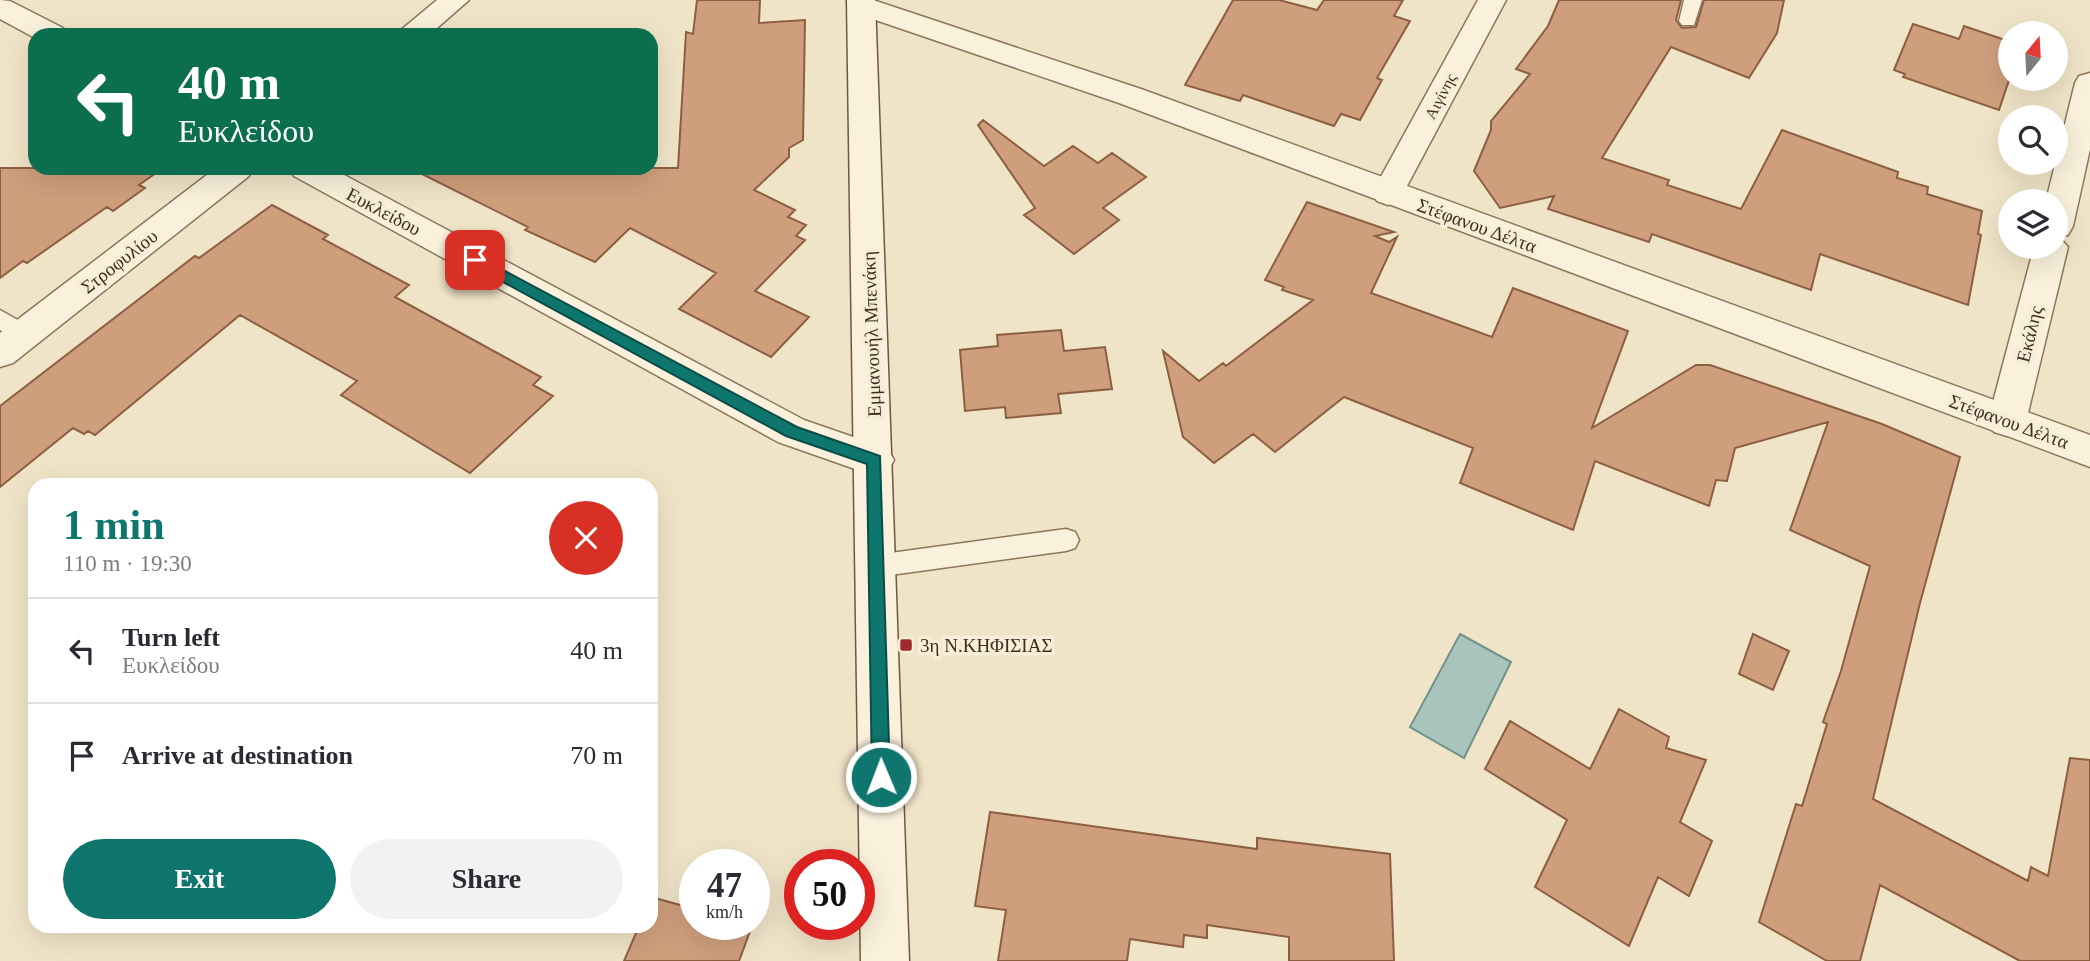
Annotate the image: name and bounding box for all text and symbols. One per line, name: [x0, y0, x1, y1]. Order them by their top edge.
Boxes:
north arrow: [1998, 21, 2068, 91]
map controls: [1998, 21, 2068, 259]
text: 40 m: [178, 55, 280, 110]
icon: left: [63, 56, 154, 147]
street label: Αιγίνης: [1421, 70, 1461, 122]
button: search: [1998, 105, 2068, 175]
text: Ευκλείδου: [178, 113, 314, 149]
street label: Ευκλείδου: [343, 183, 424, 240]
button: layers: [1998, 189, 2068, 259]
street label: Στέφανου Δέλτα: [1414, 194, 1539, 257]
street label: Στροφυλίου: [77, 225, 162, 298]
pin: [445, 230, 505, 290]
icon: arrive: [456, 241, 494, 279]
street label: Εμμανουήλ Μπενάκη: [858, 251, 885, 417]
street label: Εκάλης: [2012, 303, 2047, 365]
street label: Στέφανου Δέλτα: [1946, 390, 2071, 453]
button: close: [549, 501, 623, 575]
text: 1 min: [63, 502, 165, 548]
text: 110 m · 19:30: [63, 551, 192, 576]
text: Turn left: [122, 623, 220, 652]
icon: left: [63, 632, 101, 670]
place label: 3η Ν.ΚΗΦΙΣΙΑΣ: [920, 635, 1052, 656]
text: 40 m: [570, 636, 623, 665]
marker: 3η Ν.ΚΗΦΙΣΙΑΣ: [898, 637, 914, 653]
text: Ευκλείδου: [122, 653, 220, 678]
icon: arrive: [63, 737, 101, 775]
position arrow: [844, 740, 918, 814]
text: Arrive at destination: [122, 741, 353, 770]
text: 70 m: [570, 741, 623, 770]
button: Exit: [63, 839, 336, 919]
button: Share: [350, 839, 623, 919]
speed limit sign: 50: [784, 849, 875, 940]
text: 47: [707, 866, 742, 905]
text: km/h: [706, 902, 743, 922]

